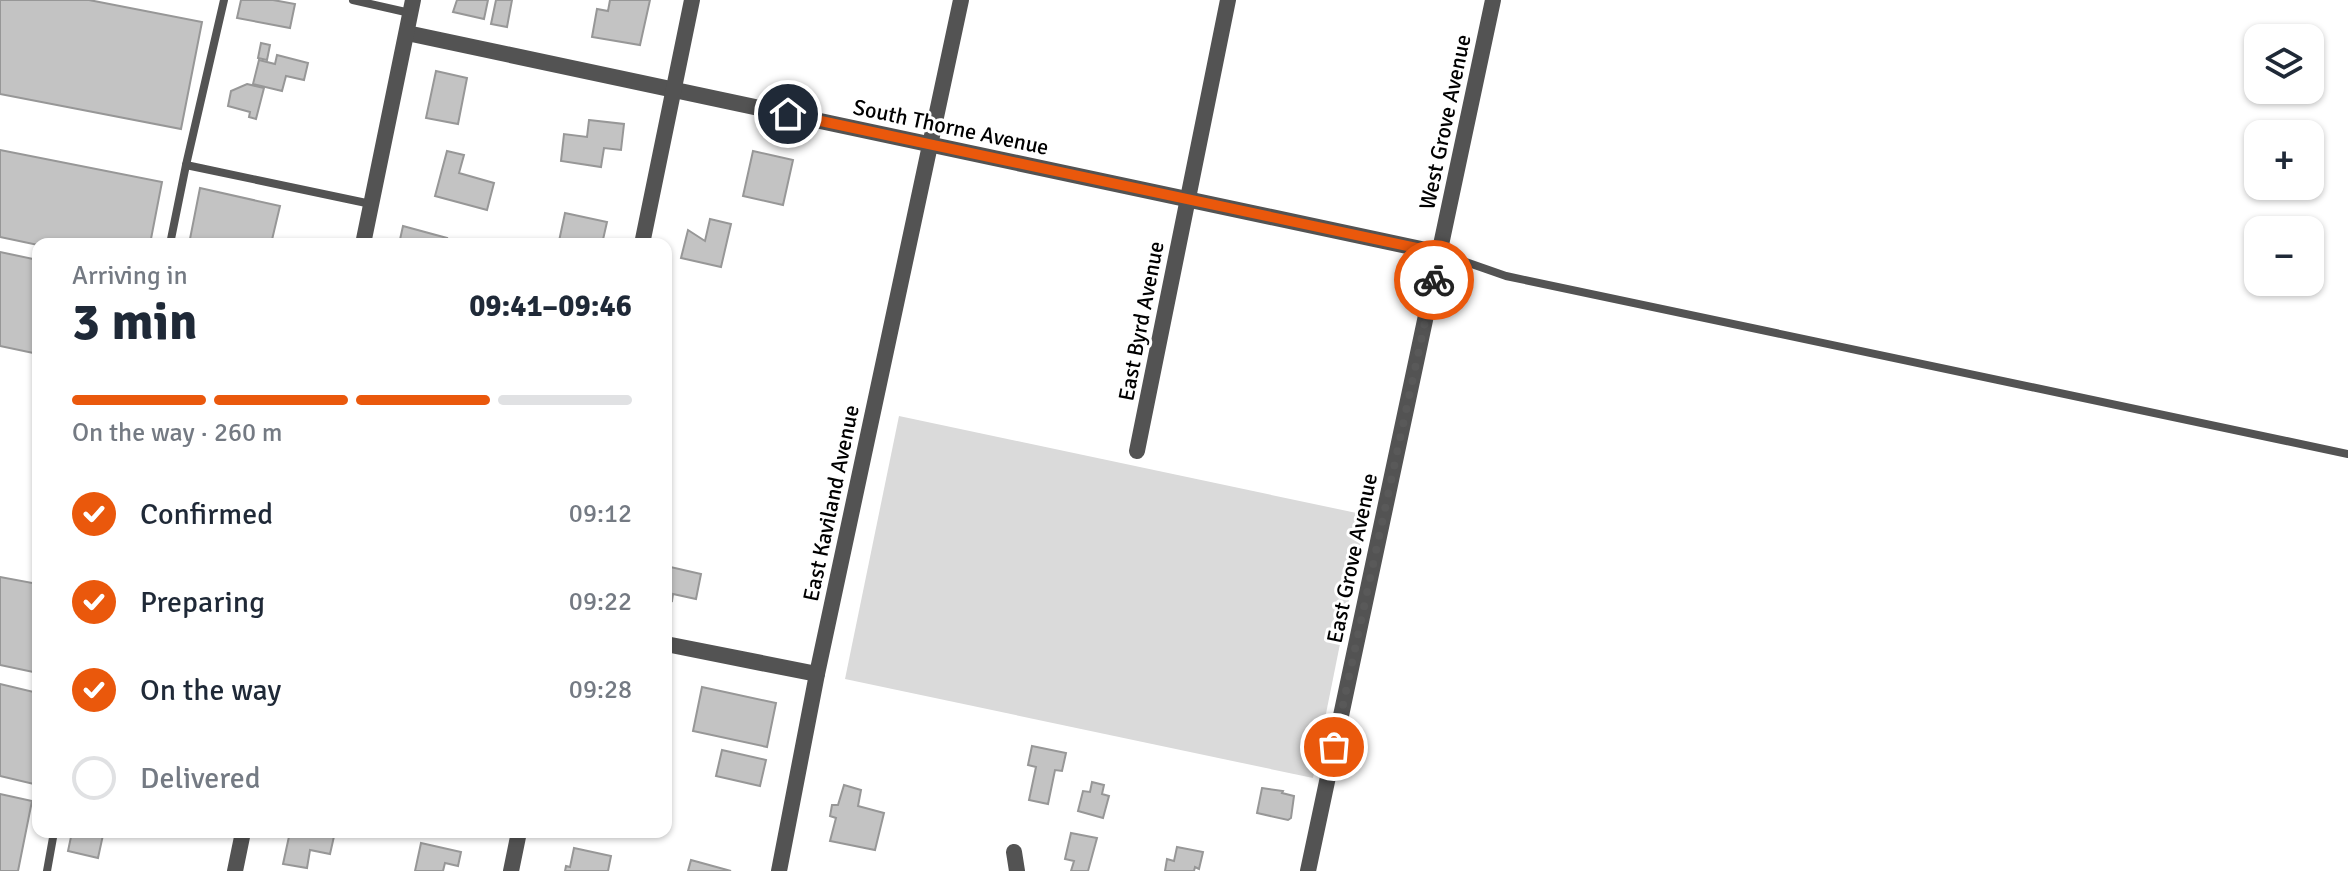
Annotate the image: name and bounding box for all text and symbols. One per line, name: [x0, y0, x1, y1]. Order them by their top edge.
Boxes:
map controls: [2244, 24, 2324, 296]
button: layers: [2244, 24, 2324, 104]
street label: West Grove Avenue: [1413, 32, 1477, 212]
pin: [754, 80, 822, 148]
icon: home: [766, 92, 810, 136]
street label: South Thorne Avenue: [851, 93, 1051, 161]
button: +: [2244, 120, 2324, 200]
button: −: [2244, 216, 2324, 296]
street label: East Byrd Avenue: [1112, 239, 1170, 403]
courier: [1394, 240, 1474, 320]
icon: bike: [1412, 258, 1456, 302]
text: Arriving in: [72, 260, 188, 292]
text: 09:41–09:46: [469, 288, 632, 325]
text: 3 min: [72, 290, 198, 354]
street label: East Kaviland Avenue: [797, 402, 865, 604]
text: On the way · 260 m: [72, 417, 282, 449]
street label: East Grove Avenue: [1321, 471, 1383, 645]
icon: check: [72, 492, 116, 536]
text: Confirmed: [140, 496, 273, 533]
text: 09:12: [569, 498, 632, 530]
icon: check: [72, 580, 116, 624]
text: Preparing: [140, 584, 265, 621]
text: 09:22: [569, 586, 632, 618]
icon: check: [72, 668, 116, 712]
text: On the way: [140, 672, 281, 709]
text: 09:28: [569, 674, 632, 706]
pin: [1300, 713, 1368, 781]
icon: bag: [1312, 725, 1356, 769]
text: Delivered: [140, 760, 261, 797]

